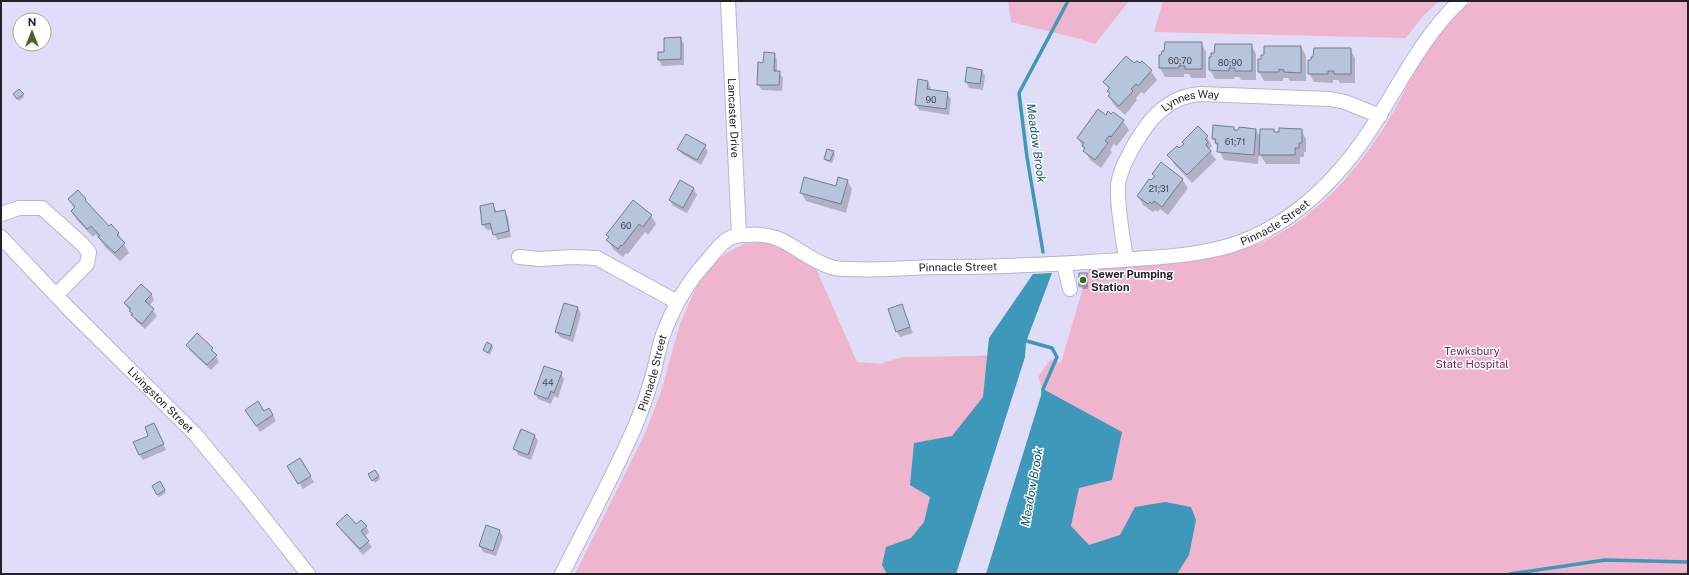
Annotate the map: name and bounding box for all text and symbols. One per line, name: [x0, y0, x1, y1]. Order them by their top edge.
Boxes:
north arrow: [12, 12, 52, 52]
text: N: [28, 16, 36, 28]
house number: 60;70: [1168, 55, 1192, 66]
house number: 80;90: [1218, 57, 1243, 68]
street label: Lancaster Drive: [726, 78, 741, 158]
street label: Lynnes Way: [1159, 88, 1220, 114]
house number: 90: [925, 94, 937, 105]
water label: Meadow Brook: [1024, 103, 1049, 184]
house number: 61;71: [1225, 136, 1245, 147]
house number: 21;31: [1149, 183, 1169, 194]
street label: Pinnacle Street: [1238, 197, 1312, 248]
house number: 60: [620, 220, 632, 231]
street label: Pinnacle Street: [918, 260, 997, 274]
place label: Sewer Pumping Station: [1091, 268, 1173, 293]
marker: Sewer Pumping Station: [1078, 275, 1088, 285]
street label: Pinnacle Street: [636, 333, 669, 413]
park label: Tewksbury State Hospital: [1435, 345, 1509, 370]
street label: Livingston Street: [125, 365, 196, 435]
house number: 44: [542, 377, 554, 388]
water label: Meadow Brook: [1018, 446, 1046, 528]

